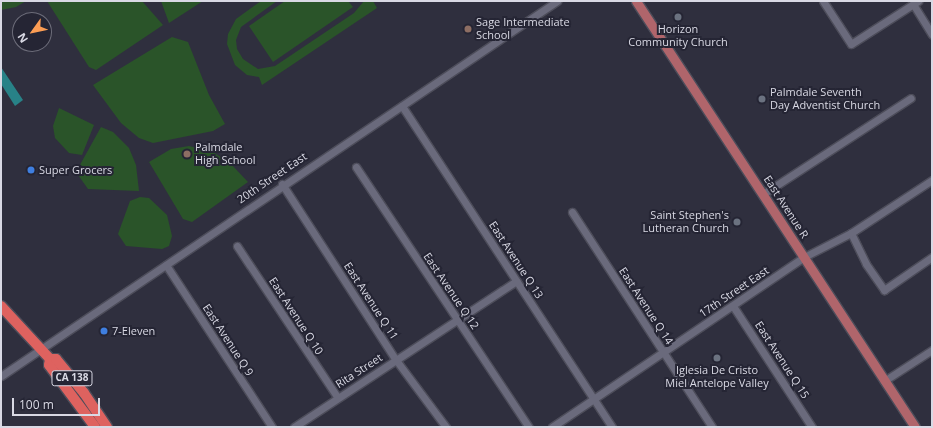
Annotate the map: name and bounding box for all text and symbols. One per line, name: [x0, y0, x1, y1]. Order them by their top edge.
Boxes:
north arrow: [12, 12, 52, 52]
marker: Horizon Community Church: [673, 12, 683, 22]
place label: Sage Intermediate School: [476, 16, 570, 42]
place label: Horizon Community Church: [628, 23, 728, 49]
marker: Sage Intermediate School: [463, 24, 473, 34]
text: N: [14, 30, 31, 46]
place label: Palmdale Seventh Day Adventist Church: [770, 86, 880, 112]
marker: Palmdale Seventh Day Adventist Church: [757, 94, 767, 104]
place label: Palmdale High School: [195, 141, 256, 167]
marker: Palmdale High School: [182, 149, 192, 159]
street label: 20th Street East: [235, 150, 309, 206]
place label: Super Grocers: [39, 163, 112, 177]
marker: Super Grocers: [26, 165, 36, 175]
street label: East Avenue R: [761, 173, 811, 241]
place label: Saint Stephen's Lutheran Church: [643, 209, 729, 235]
marker: Saint Stephen's Lutheran Church: [732, 217, 742, 227]
street label: East Avenue Q 13: [486, 219, 546, 301]
street label: East Avenue Q 12: [421, 250, 481, 332]
street label: East Avenue Q 11: [341, 260, 401, 342]
street label: 17th Street East: [697, 264, 771, 320]
street label: East Avenue Q 14: [616, 265, 676, 347]
street label: East Avenue Q 10: [266, 275, 326, 357]
street label: East Avenue Q 9: [200, 302, 256, 378]
street label: East Avenue Q 15: [752, 319, 812, 401]
place label: 7-Eleven: [112, 324, 155, 338]
marker: 7-Eleven: [99, 326, 109, 336]
street label: Rita Street: [333, 351, 385, 391]
marker: Iglesia De Cristo Miel Antelope Valley: [712, 353, 722, 363]
place label: Iglesia De Cristo Miel Antelope Valley: [665, 364, 769, 390]
road number: CA 138: [51, 370, 93, 386]
scale bar: [14, 390, 102, 416]
text: 100 m: [19, 396, 54, 413]

